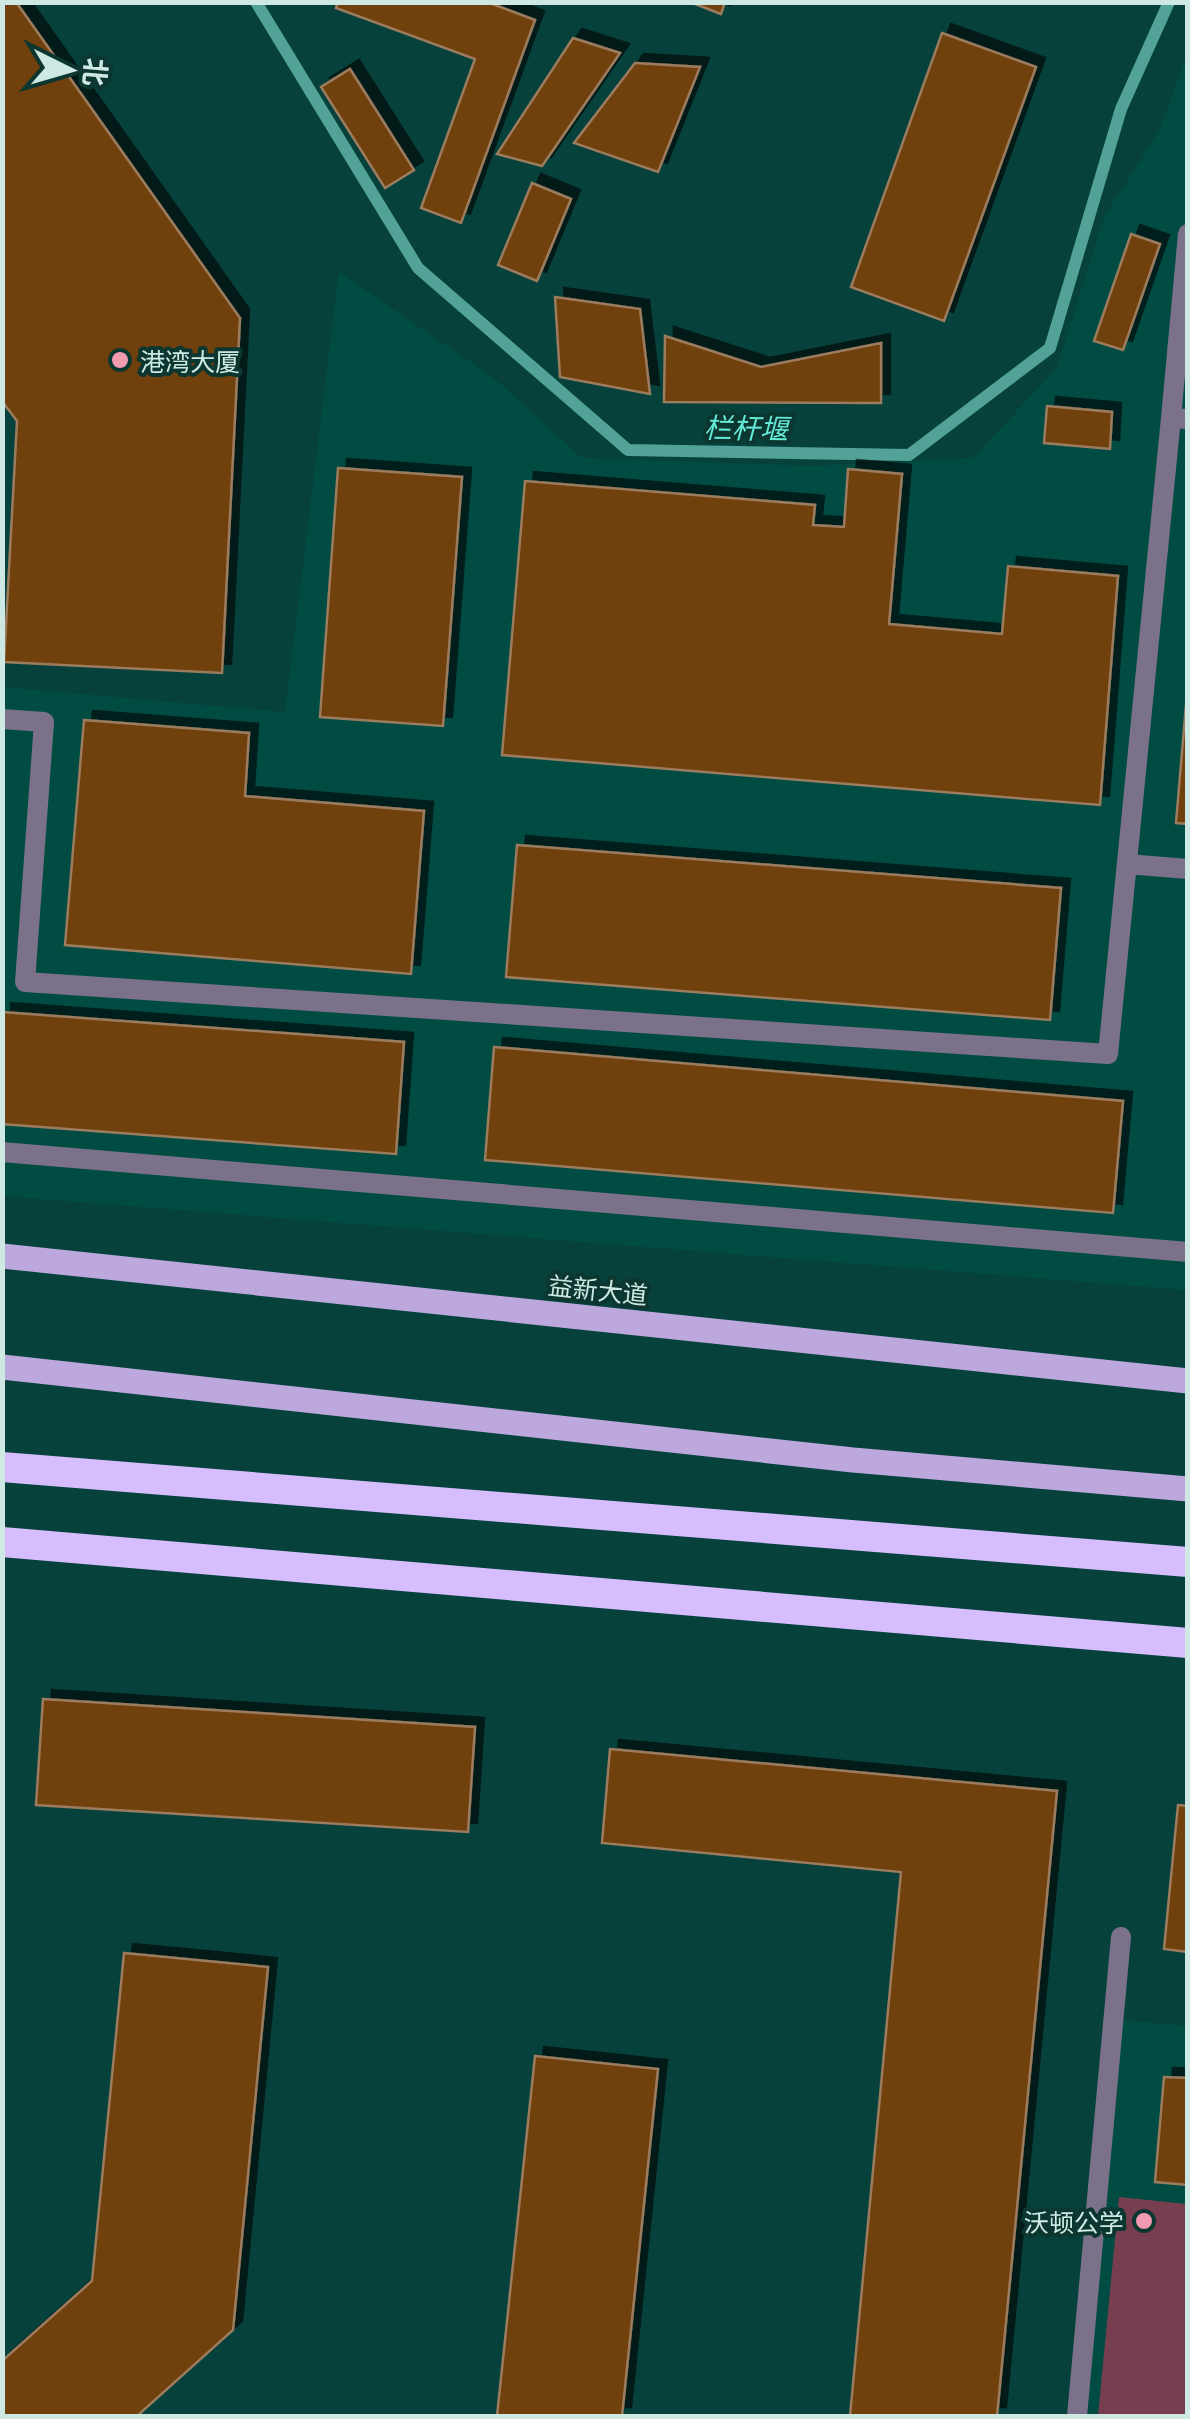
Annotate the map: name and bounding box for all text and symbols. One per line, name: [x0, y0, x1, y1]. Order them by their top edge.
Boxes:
north arrow: [20, 20, 120, 120]
text: 北: [77, 57, 116, 88]
place label: 港湾大厦: [140, 344, 240, 377]
marker: 港湾大厦: [109, 349, 131, 371]
water label: 栏杆堰: [704, 408, 792, 446]
street label: 益新大道: [547, 1267, 649, 1311]
place label: 沃顿公学: [1024, 2205, 1124, 2238]
marker: 沃顿公学: [1133, 2210, 1155, 2232]

